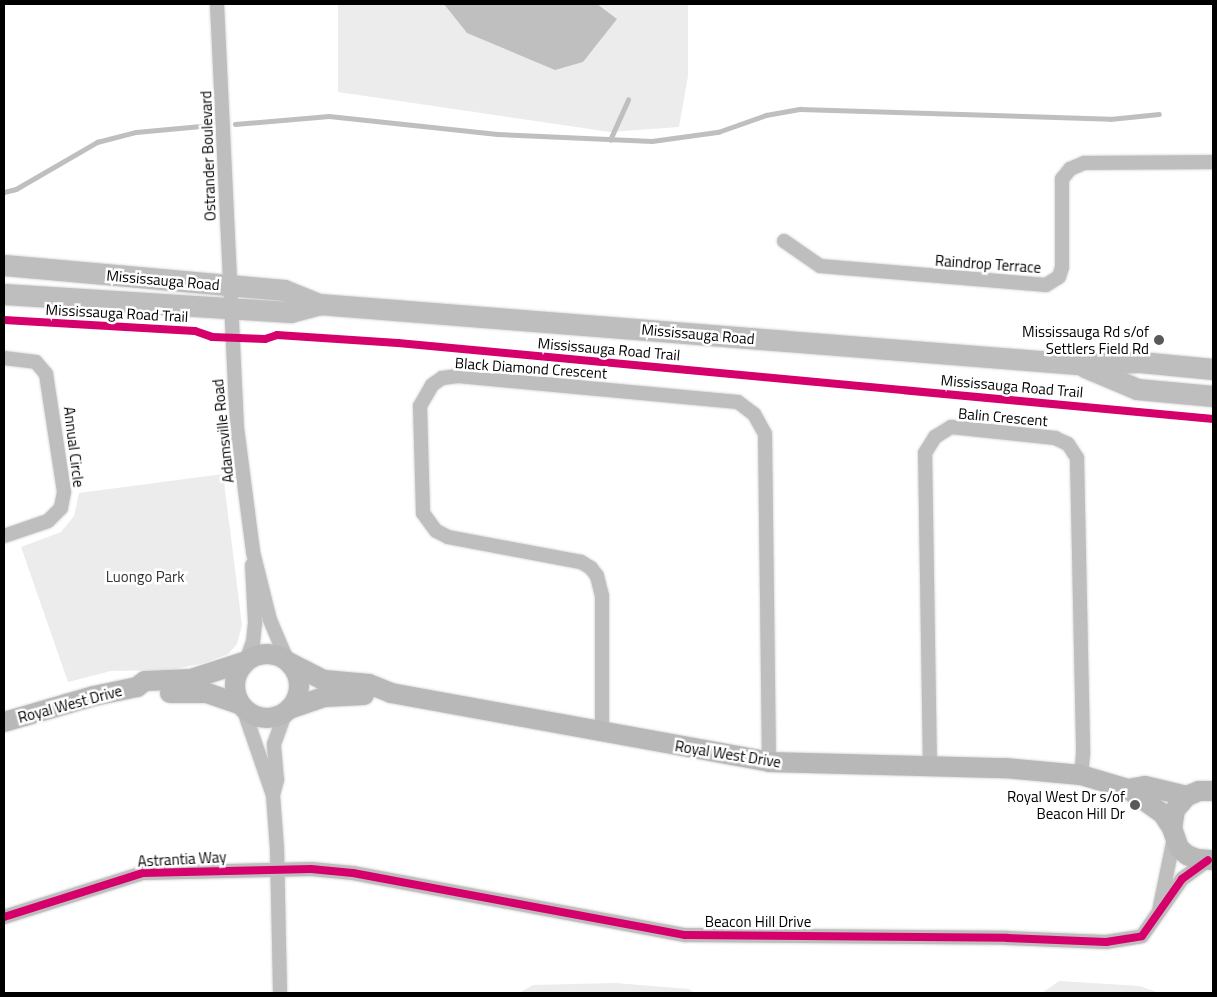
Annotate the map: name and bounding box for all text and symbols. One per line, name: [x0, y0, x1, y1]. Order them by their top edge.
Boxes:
street label: Ostrander Boulevard: [197, 90, 219, 222]
street label: Raindrop Terrace: [934, 251, 1042, 277]
street label: Mississauga Road: [106, 266, 220, 294]
street label: Mississauga Road Trail: [45, 300, 189, 326]
street label: Mississauga Road: [641, 320, 755, 348]
place label: Mississauga Rd s/of Settlers Field Rd: [1022, 322, 1149, 357]
street label: Mississauga Road Trail: [537, 334, 681, 364]
marker: Mississauga Rd s/of Settlers Field Rd: [1153, 334, 1165, 346]
street label: Black Diamond Crescent: [454, 354, 608, 382]
street label: Mississauga Road Trail: [940, 371, 1084, 401]
street label: Adamsville Road: [209, 378, 237, 484]
street label: Balin Crescent: [957, 404, 1049, 430]
street label: Annual Circle: [60, 406, 88, 488]
park label: Luongo Park: [106, 568, 184, 586]
street label: Royal West Drive: [16, 681, 124, 727]
street label: Royal West Drive: [674, 737, 782, 771]
place label: Royal West Dr s/of Beacon Hill Dr: [1007, 787, 1125, 822]
marker: Royal West Dr s/of Beacon Hill Dr: [1129, 799, 1141, 811]
street label: Astrantia Way: [137, 848, 227, 870]
street label: Beacon Hill Drive: [705, 913, 811, 931]

